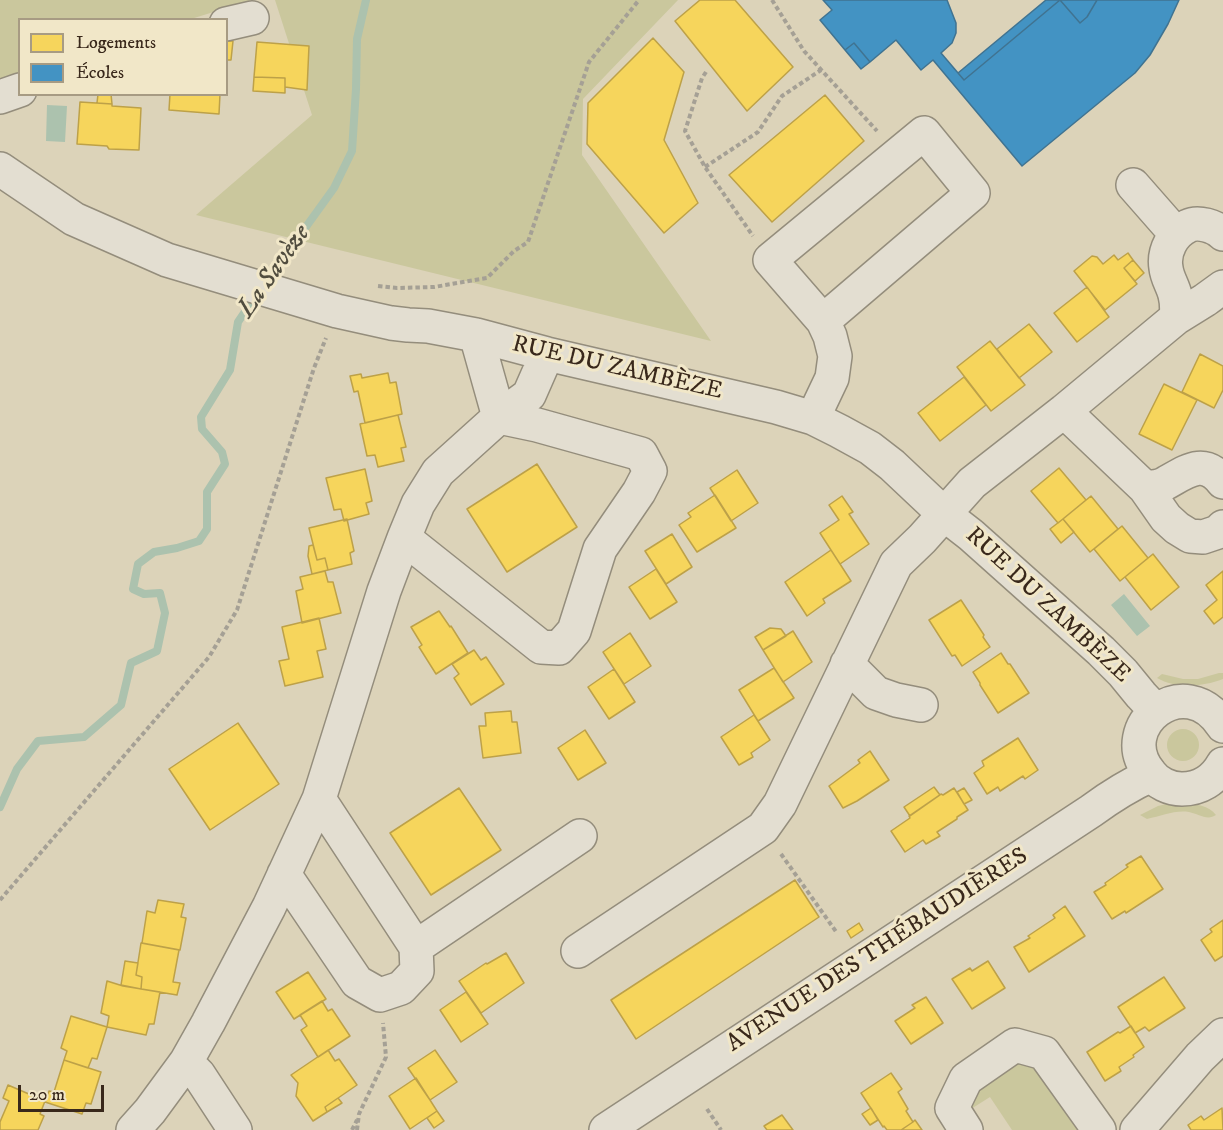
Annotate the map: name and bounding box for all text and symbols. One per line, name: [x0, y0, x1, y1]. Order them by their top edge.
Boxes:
legend: [18, 18, 228, 96]
text: Logements: [76, 32, 156, 54]
text: Écoles: [76, 62, 124, 84]
water label: La Savèze: [232, 220, 318, 324]
street label: RUE DU ZAMBÈZE: [509, 331, 725, 407]
street label: RUE DU ZAMBÈZE: [959, 522, 1135, 690]
street label: AVENUE DES THÉBAUDIÈRES: [722, 843, 1034, 1059]
scale bar: [21, 1073, 106, 1111]
text: 20 m: [29, 1084, 65, 1106]

